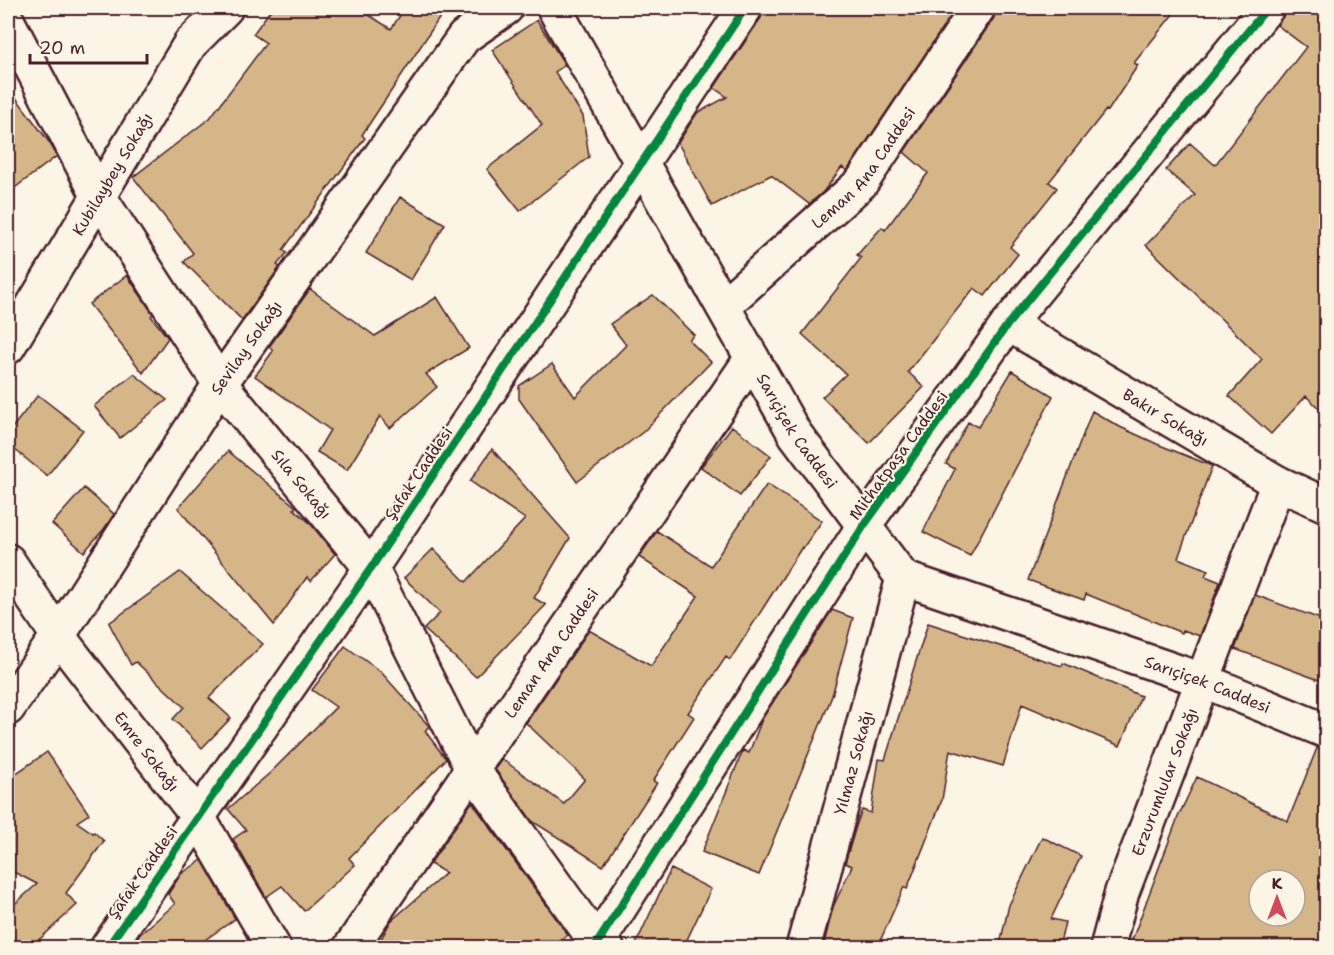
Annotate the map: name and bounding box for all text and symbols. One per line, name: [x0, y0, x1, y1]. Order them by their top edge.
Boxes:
scale bar: [30, 27, 147, 65]
text: 20 m: [39, 36, 85, 60]
street label: Leman Ana Caddesi: [807, 103, 920, 234]
street label: Kubilaybey Sokağı: [67, 109, 157, 239]
street label: Sevilay Sokağı: [206, 296, 287, 399]
street label: Sarıçiçek Caddesi: [752, 370, 842, 493]
street label: Bakır Sokağı: [1119, 384, 1212, 451]
street label: Mithatpaşa Caddesi: [844, 386, 953, 524]
street label: Şafak Caddesi: [379, 422, 457, 524]
street label: Sıla Sokağı: [267, 445, 336, 523]
street label: Leman Ana Caddesi: [500, 584, 603, 723]
street label: Sarıçiçek Caddesi: [1142, 651, 1274, 718]
street label: Erzurumlular Sokağı: [1127, 705, 1202, 859]
street label: Emre Sokağı: [109, 708, 184, 796]
street label: Yılmaz Sokağı: [829, 708, 878, 817]
street label: Şafak Caddesi: [103, 822, 182, 923]
north arrow: [1247, 868, 1307, 928]
text: K: [1272, 873, 1283, 894]

